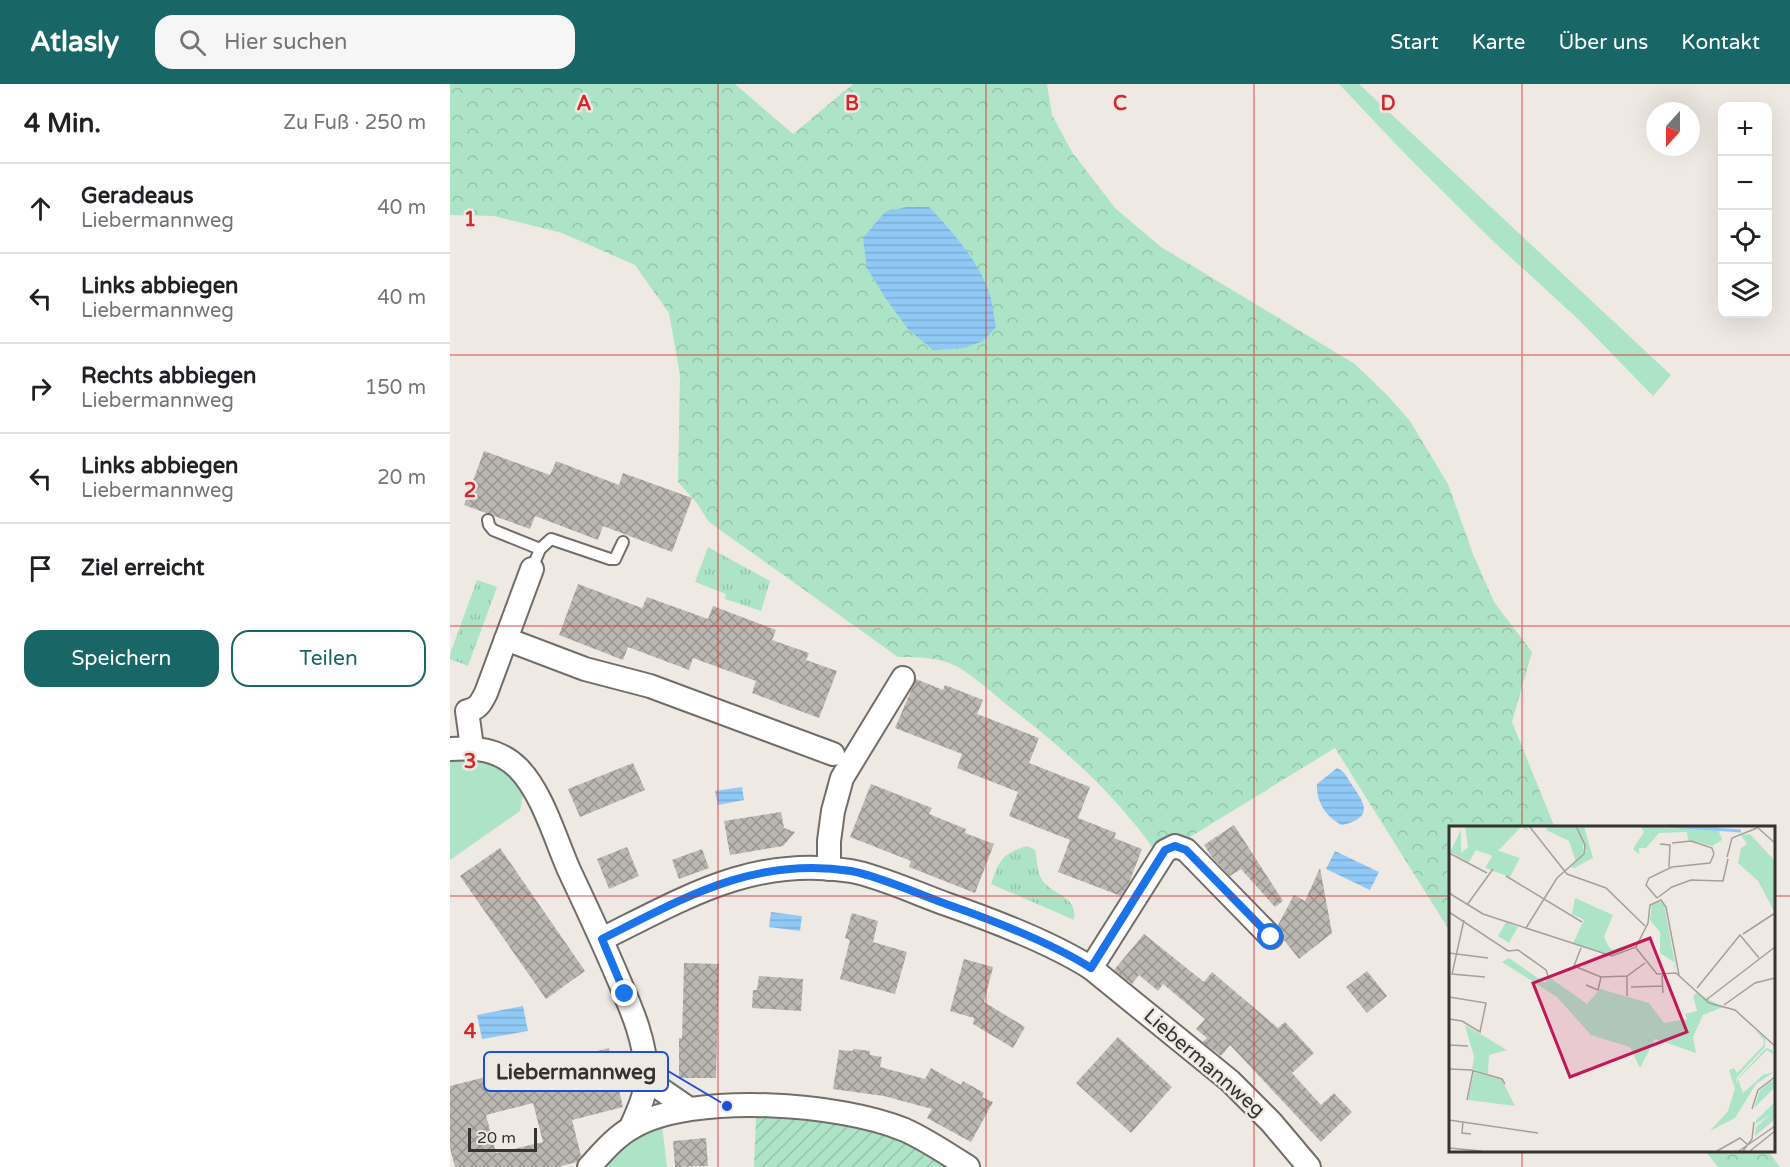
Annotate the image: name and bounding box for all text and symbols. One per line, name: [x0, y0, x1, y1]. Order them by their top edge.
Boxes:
search box: [155, 15, 575, 69]
text: Atlasly: [30, 25, 119, 59]
icon: search: [176, 26, 209, 59]
text: Hier suchen: [224, 29, 348, 55]
text: Start: [1390, 30, 1439, 55]
text: Karte: [1472, 30, 1525, 55]
text: Über uns: [1558, 30, 1648, 55]
text: Kontakt: [1681, 30, 1760, 55]
text: A: [577, 92, 592, 116]
text: B: [845, 92, 859, 116]
text: C: [1113, 92, 1127, 116]
text: D: [1380, 92, 1396, 116]
north arrow: [1646, 102, 1700, 156]
map controls: [1718, 102, 1772, 318]
button: +: [1718, 102, 1772, 156]
text: 4 Min.: [24, 108, 101, 139]
text: Zu Fuß · 250 m: [283, 111, 426, 135]
button: −: [1718, 156, 1772, 210]
text: Geradeaus: [81, 183, 193, 209]
icon: ahead: [24, 192, 57, 225]
text: 40 m: [377, 196, 426, 220]
text: 1: [464, 208, 476, 232]
text: Liebermannweg: [81, 209, 234, 233]
button: locate: [1718, 210, 1772, 264]
button: layers: [1718, 264, 1772, 318]
text: Links abbiegen: [81, 273, 239, 299]
icon: left: [24, 282, 57, 315]
text: 40 m: [377, 286, 426, 310]
text: Liebermannweg: [81, 299, 234, 323]
text: Rechts abbiegen: [81, 363, 256, 389]
icon: right: [24, 372, 57, 405]
text: 150 m: [365, 376, 426, 400]
text: Liebermannweg: [81, 389, 234, 413]
text: Links abbiegen: [81, 453, 239, 479]
icon: left: [24, 462, 57, 495]
text: 20 m: [377, 466, 426, 490]
text: Liebermannweg: [81, 479, 234, 503]
text: 2: [464, 479, 476, 503]
icon: arrive: [24, 552, 57, 585]
text: Ziel erreicht: [81, 555, 204, 581]
button: Speichern: [24, 630, 219, 687]
button: Teilen: [231, 630, 426, 687]
text: 3: [464, 750, 476, 774]
inset map: [1449, 826, 1775, 1152]
route start: [1257, 923, 1283, 949]
route end: [611, 980, 637, 1006]
street label: Liebermannweg: [1138, 1004, 1270, 1122]
text: 4: [464, 1020, 477, 1044]
callout: Liebermannweg: [484, 1052, 668, 1091]
text: Liebermannweg: [496, 1060, 656, 1085]
scale bar: [468, 1125, 537, 1152]
text: 20 m: [477, 1128, 516, 1148]

